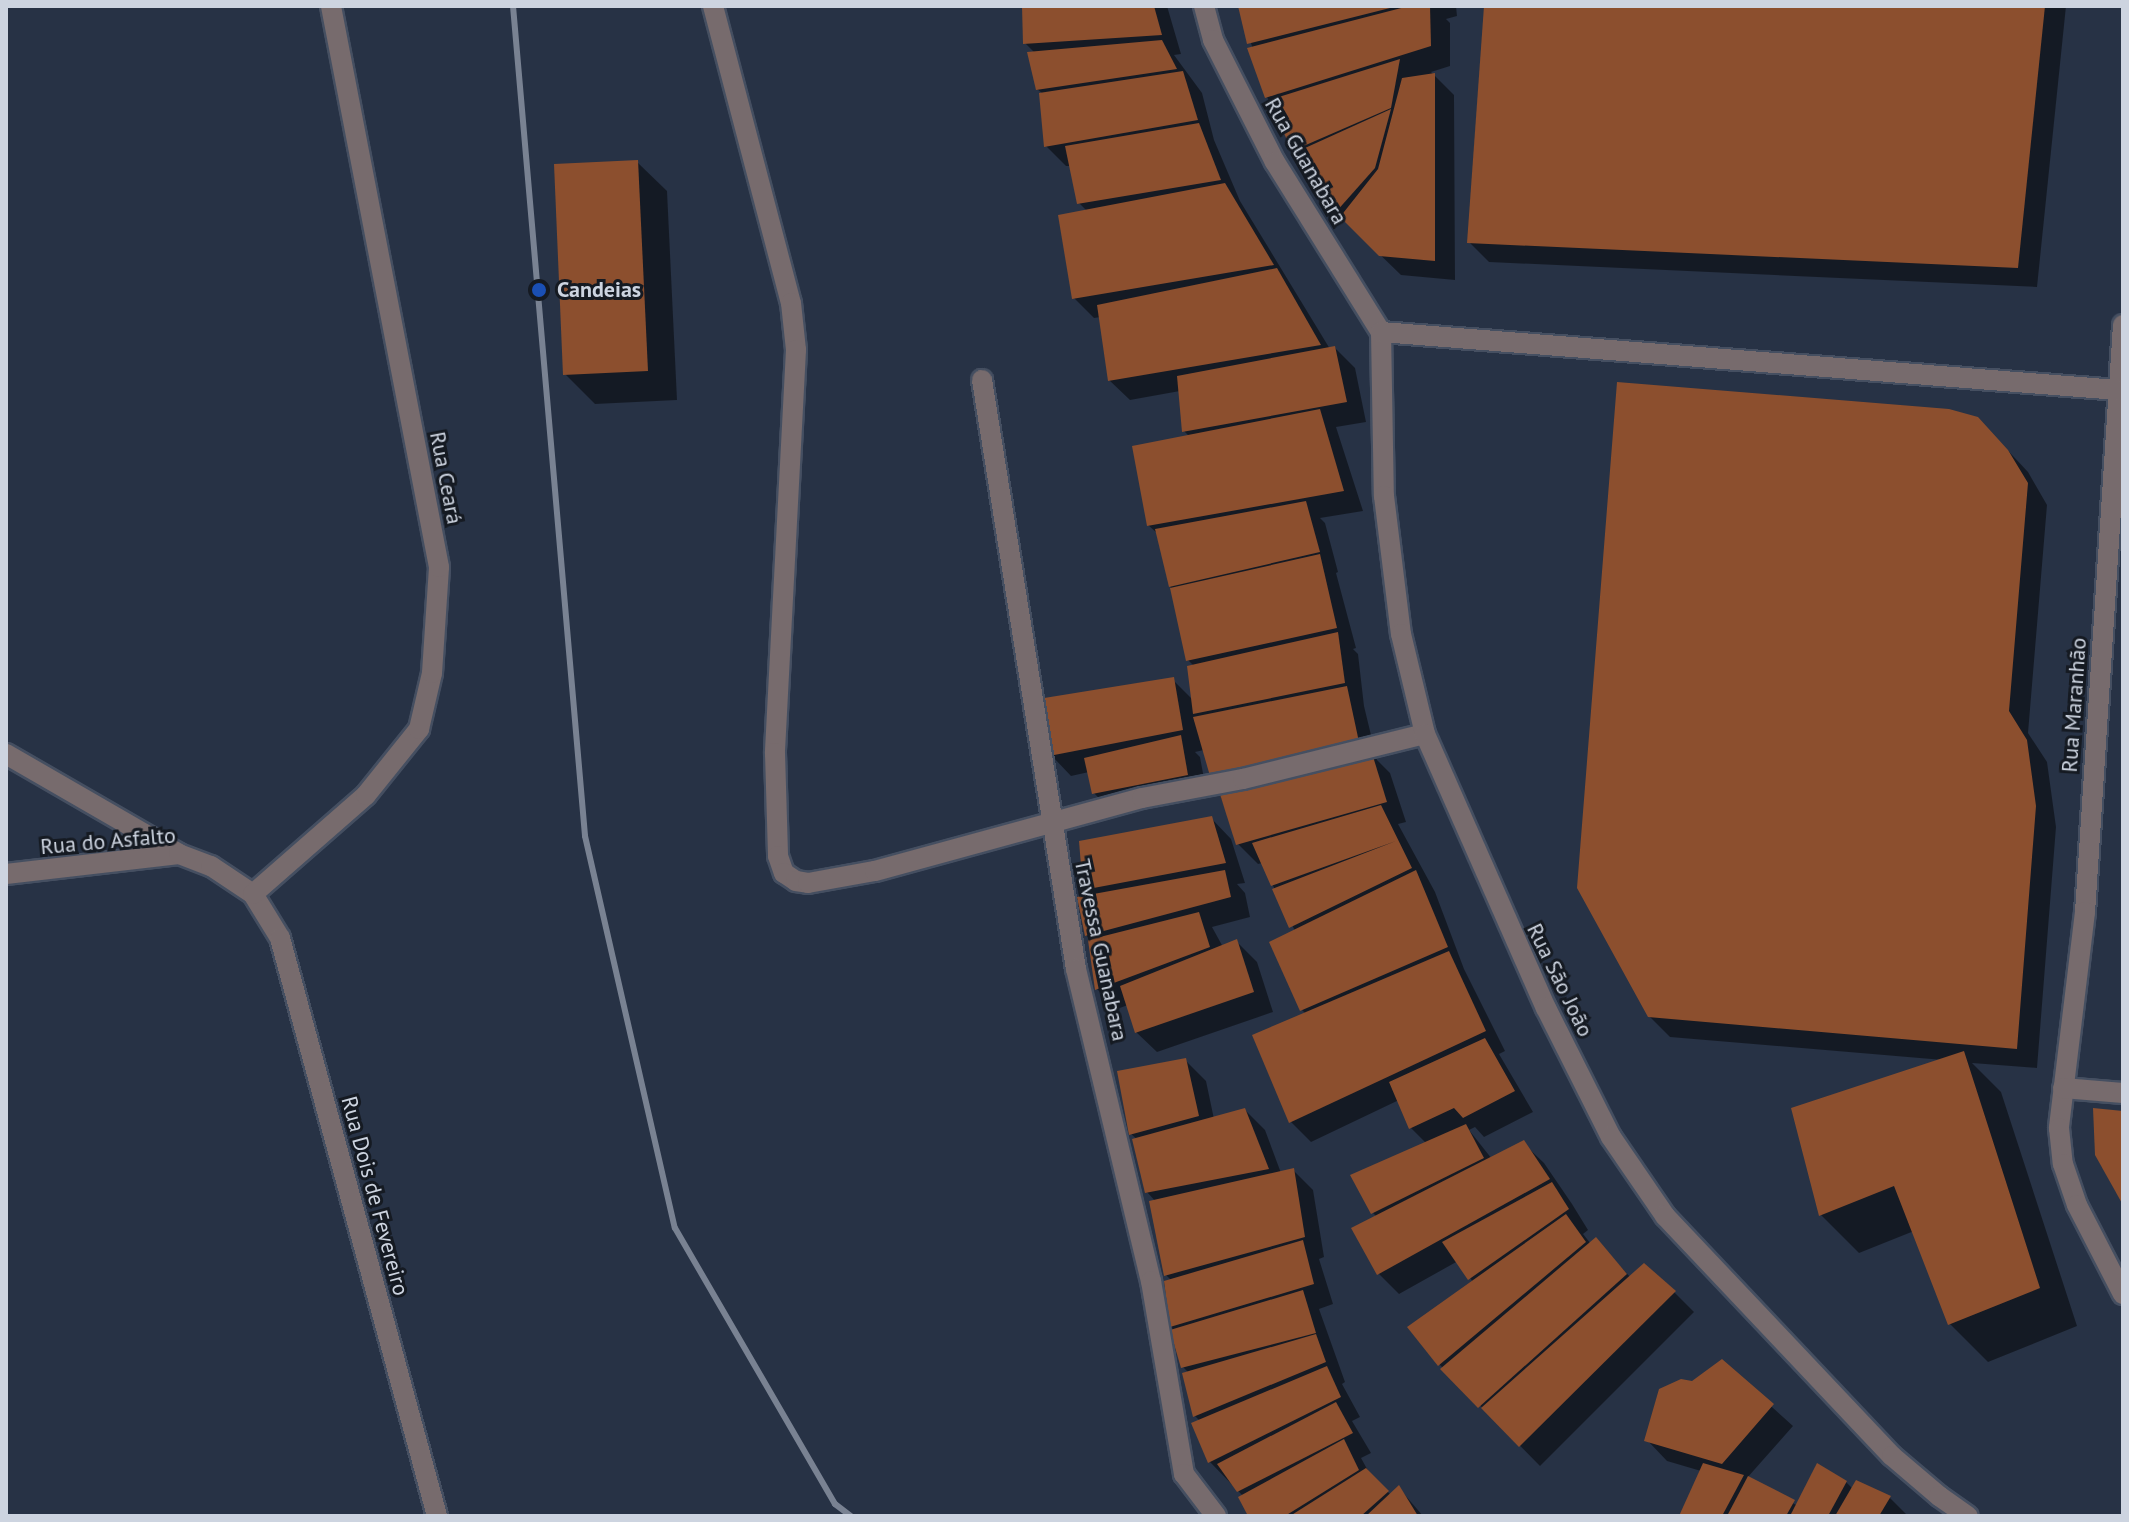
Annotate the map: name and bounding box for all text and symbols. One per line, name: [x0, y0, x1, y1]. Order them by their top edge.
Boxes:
street label: Rua Guanabara: [1259, 93, 1353, 229]
place label: Candeias: [557, 277, 641, 303]
marker: Candeias: [528, 279, 550, 301]
street label: Rua Ceará: [424, 429, 468, 527]
street label: Rua Maranhão: [2056, 637, 2092, 773]
street label: Rua do Asfalto: [39, 822, 177, 860]
street label: Travessa Guanabara: [1069, 857, 1133, 1043]
street label: Rua São João: [1521, 919, 1599, 1041]
street label: Rua Dois de Fevereiro: [336, 1094, 414, 1298]

